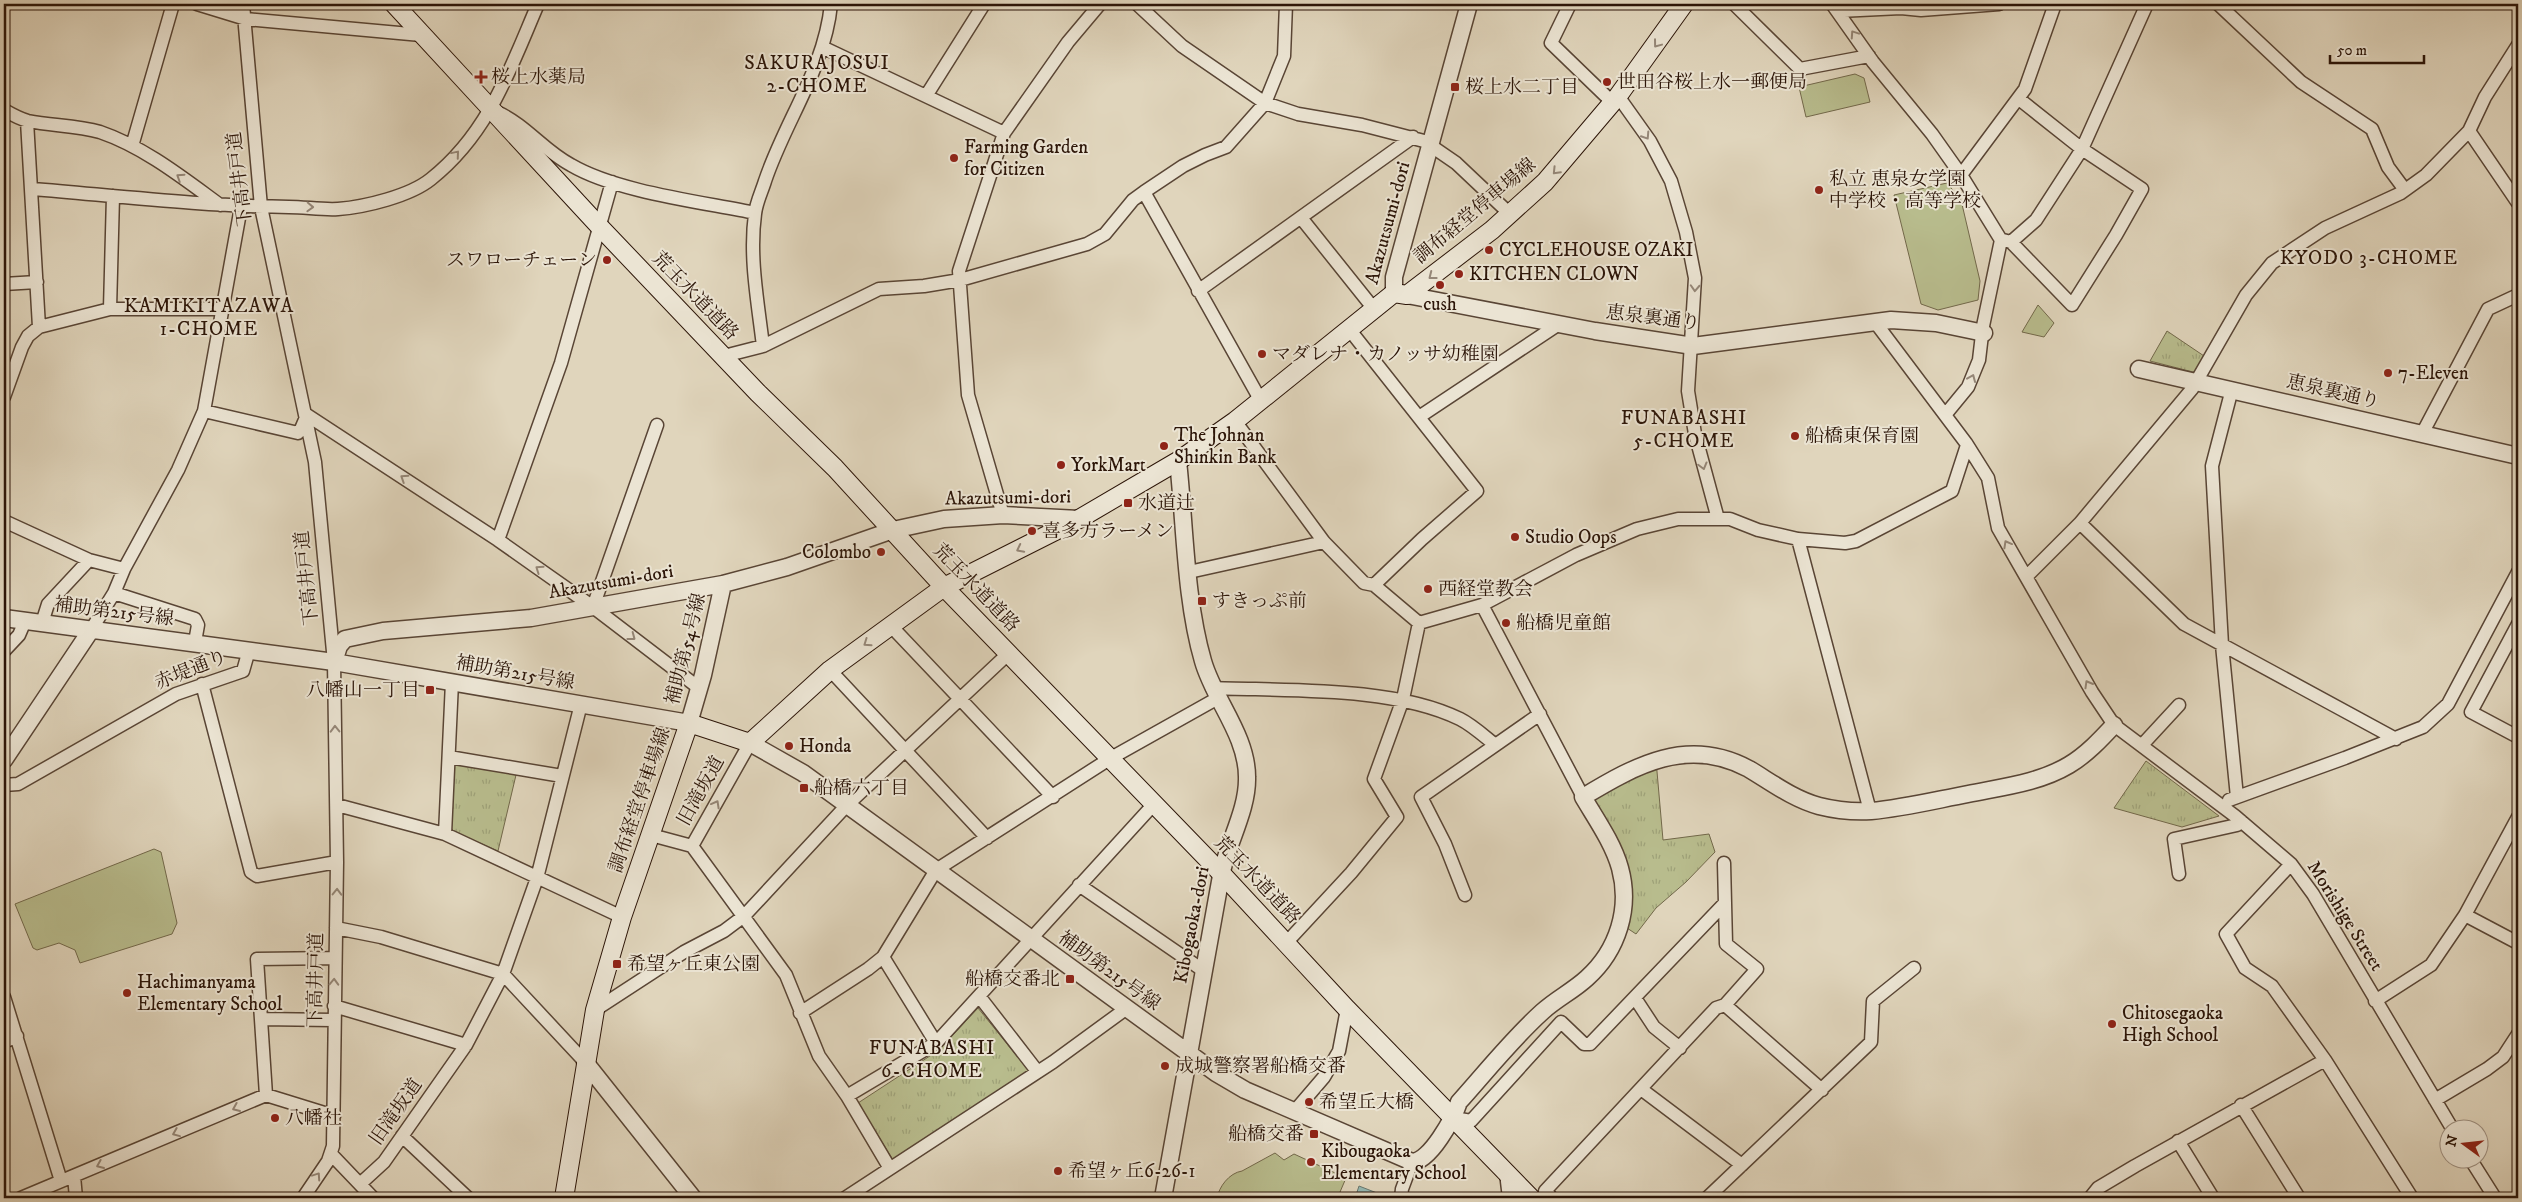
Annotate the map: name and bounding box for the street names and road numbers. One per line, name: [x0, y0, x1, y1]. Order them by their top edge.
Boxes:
street label: 下高井戸道: [223, 130, 257, 228]
street label: 調布経堂停車場線: [1409, 153, 1541, 269]
street label: Akazutsumi-dori: [1361, 159, 1415, 287]
street label: 荒玉水道道路: [647, 247, 743, 345]
street label: 恵泉裏通り: [1604, 301, 1702, 335]
street label: 恵泉裏通り: [2284, 370, 2382, 414]
street label: Akazutsumi-dori: [945, 485, 1071, 511]
street label: 下高井戸道: [291, 530, 323, 626]
street label: 荒玉水道道路: [928, 539, 1024, 637]
street label: Akazutsumi-dori: [547, 560, 675, 604]
street label: 補助第54号線: [661, 591, 711, 707]
street label: 補助第215号線: [53, 593, 175, 631]
street label: 赤堤通り: [151, 645, 231, 695]
street label: 補助第215号線: [454, 651, 576, 695]
street label: 調布経堂停車場線: [604, 724, 676, 876]
street label: 旧滝坂道: [673, 752, 729, 830]
street label: 荒玉水道道路: [1209, 831, 1305, 929]
street label: Morishige Street: [2302, 857, 2388, 975]
street label: Kibogaoka-dori: [1169, 864, 1215, 985]
street label: 補助第215号線: [1053, 926, 1165, 1016]
street label: 下高井戸道: [304, 932, 328, 1028]
street label: 旧滝坂道: [365, 1074, 427, 1150]

